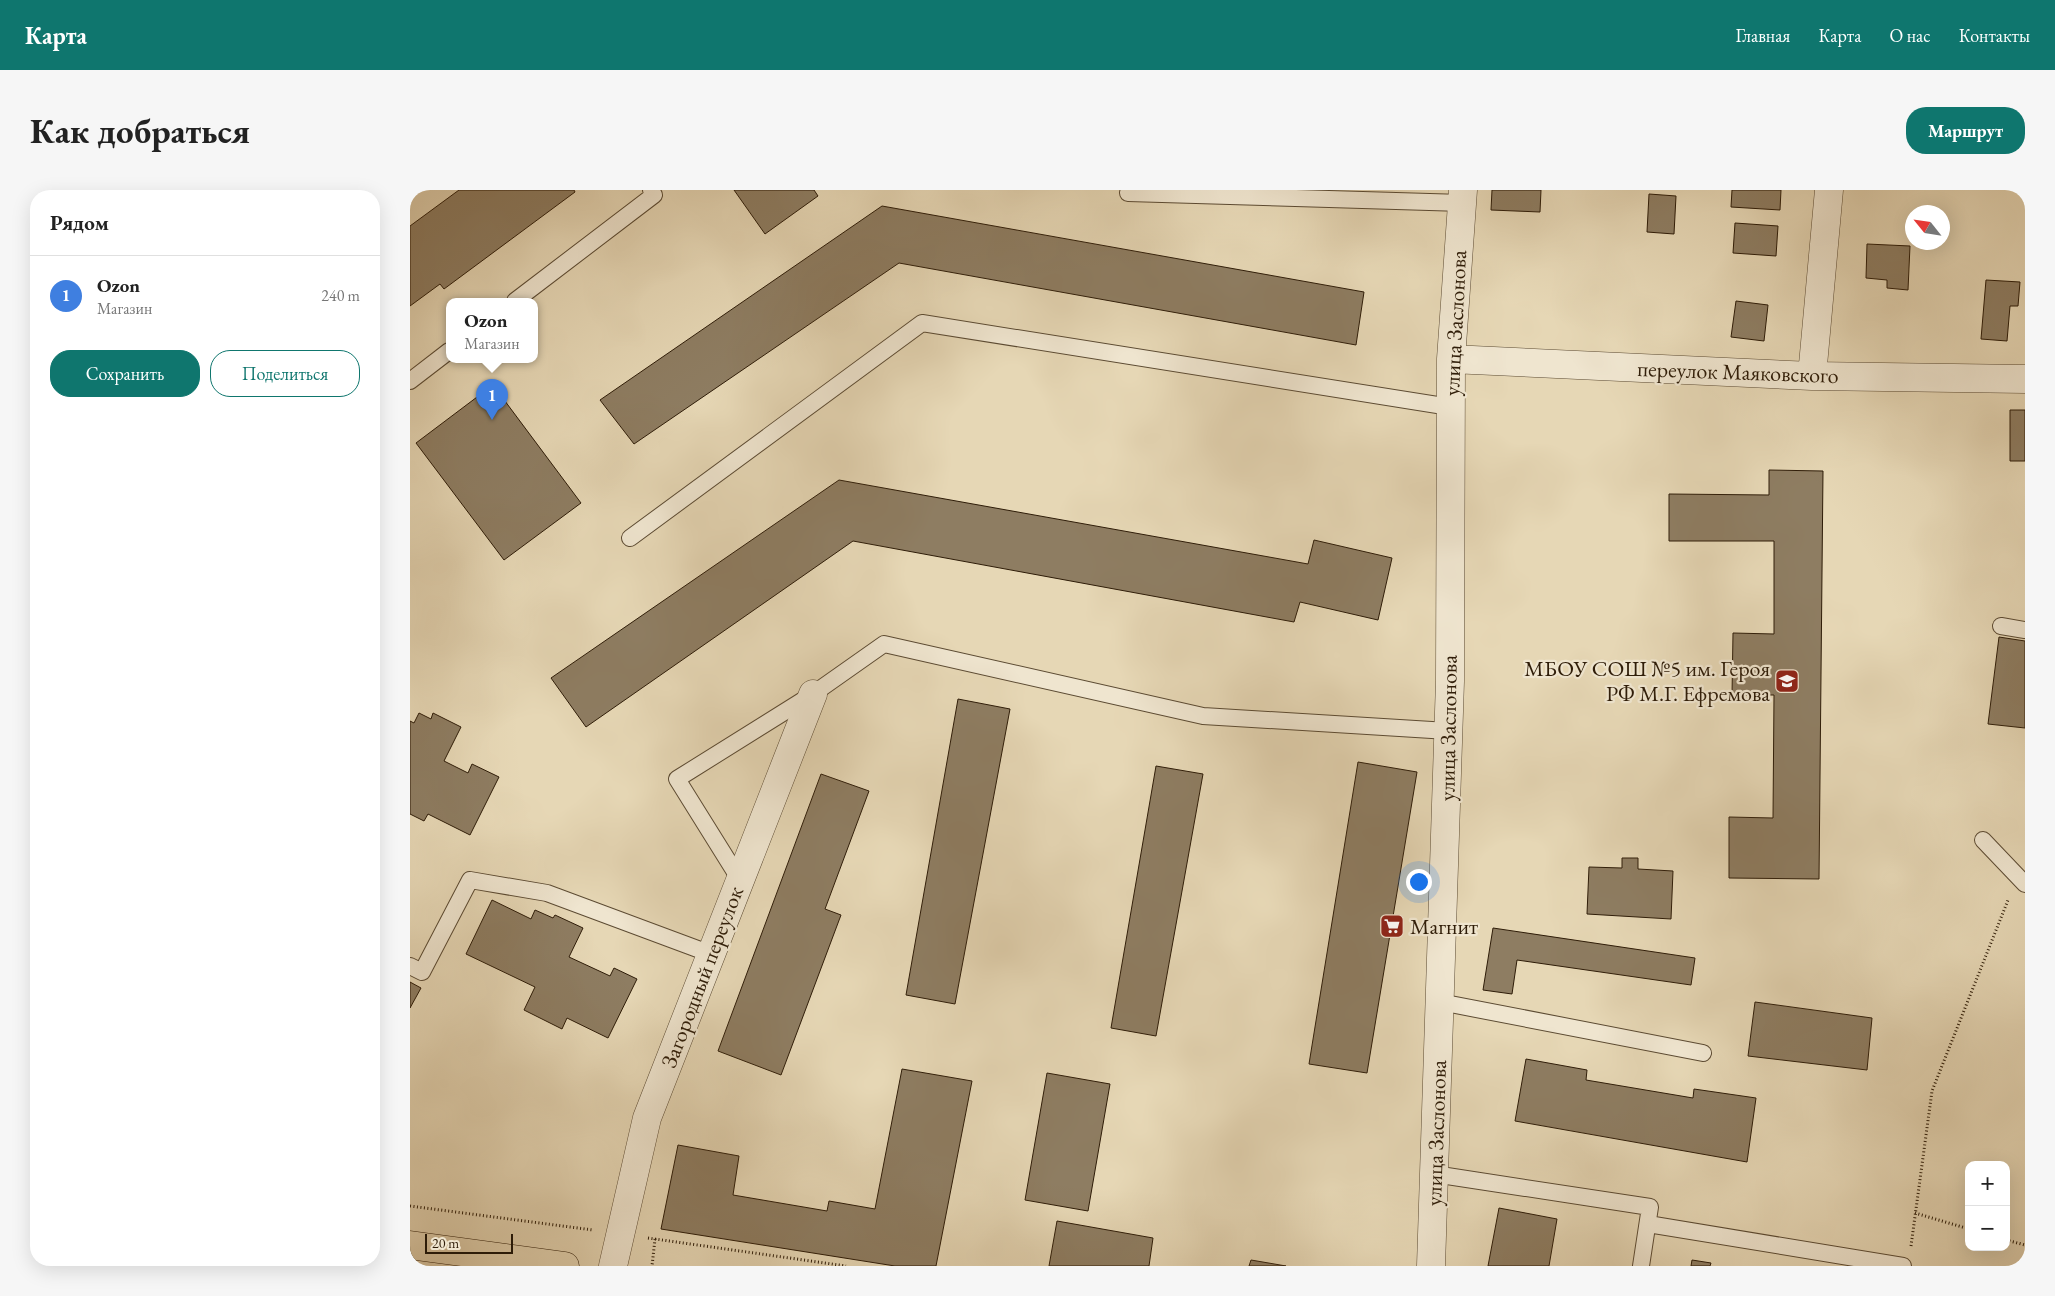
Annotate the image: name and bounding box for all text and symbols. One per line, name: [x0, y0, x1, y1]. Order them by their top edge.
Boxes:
text: Карта: [25, 20, 87, 51]
text: Главная: [1736, 24, 1790, 47]
text: Карта: [1818, 24, 1861, 47]
text: О нас: [1889, 24, 1931, 47]
text: Контакты: [1959, 24, 2030, 47]
button: Маршрут: [1906, 107, 2025, 154]
text: Как добраться: [30, 108, 250, 153]
north arrow: [1905, 205, 1950, 250]
text: Рядом: [50, 209, 109, 236]
street label: улица Заслонова: [1437, 249, 1473, 397]
text: Ozon: [97, 273, 140, 298]
text: 1: [62, 285, 70, 306]
text: 240 m: [321, 285, 360, 306]
text: Магазин: [97, 298, 152, 319]
popup: [446, 298, 538, 363]
text: Ozon: [464, 308, 507, 333]
text: Магазин: [464, 333, 520, 354]
button: Сохранить: [50, 350, 200, 397]
button: Поделиться: [210, 350, 360, 397]
street label: переулок Маяковского: [1637, 354, 1839, 390]
pin: 1: [476, 379, 508, 420]
street label: улица Заслонова: [1432, 654, 1464, 801]
place label: МБОУ СОШ №5 им. Героя РФ М.Г. Ефремова: [1524, 654, 1770, 708]
school or university icon: МБОУ СОШ №5 им. Героя РФ М.Г. Ефремова: [1774, 668, 1800, 694]
your location: [1406, 869, 1432, 895]
street label: Загородный переулок: [654, 882, 750, 1072]
place label: Магнит: [1410, 912, 1478, 941]
supermarket icon: Магнит: [1379, 913, 1405, 939]
street label: улица Заслонова: [1419, 1059, 1453, 1207]
map controls: [1965, 1161, 2010, 1251]
button: +: [1965, 1161, 2010, 1206]
button: −: [1965, 1206, 2010, 1251]
scale bar: [425, 1231, 512, 1254]
text: 20 m: [432, 1234, 459, 1252]

